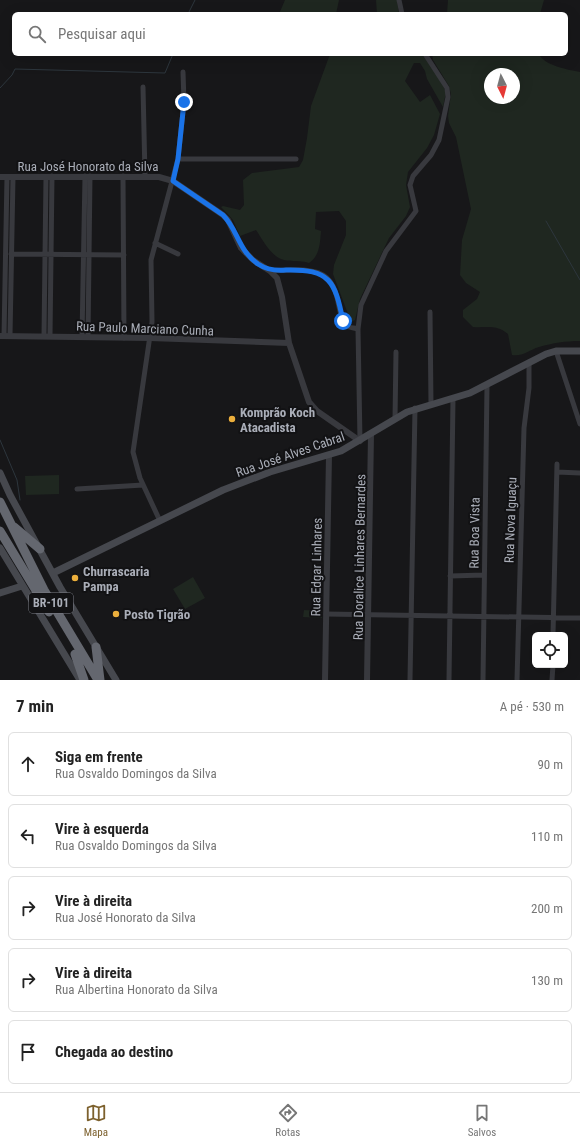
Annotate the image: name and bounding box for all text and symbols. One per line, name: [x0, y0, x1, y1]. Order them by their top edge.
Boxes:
search box: [12, 12, 568, 56]
icon: search: [26, 23, 48, 45]
text: Pesquisar aqui: [58, 25, 146, 43]
north arrow: [484, 68, 520, 104]
route end: [175, 93, 193, 111]
street label: Rua José Honorato da Silva: [18, 159, 158, 174]
route start: [334, 312, 352, 330]
street label: Rua Paulo Marciano Cunha: [76, 319, 214, 338]
place label: Komprão Koch Atacadista: [240, 405, 315, 435]
marker: Komprão Koch Atacadista: [227, 414, 237, 424]
street label: Rua José Alves Cabral: [234, 429, 347, 480]
street label: Rua Doralice Linhares Bernardes: [351, 474, 368, 640]
street label: Rua Nova Iguaçu: [502, 477, 519, 563]
street label: Rua Boa Vista: [466, 497, 483, 569]
street label: Rua Edgar Linhares: [308, 518, 325, 616]
place label: Churrascaria Pampa: [83, 564, 149, 594]
marker: Churrascaria Pampa: [70, 573, 80, 583]
road number: BR-101: [29, 593, 73, 613]
place label: Posto Tigrão: [124, 607, 191, 622]
marker: Posto Tigrão: [111, 609, 121, 619]
map controls: [532, 632, 568, 668]
button: locate: [532, 632, 568, 668]
text: 7 min: [16, 696, 54, 716]
text: A pé · 530 m: [500, 699, 564, 714]
text: Siga em frente: [55, 748, 143, 766]
icon: ahead: [17, 753, 39, 775]
text: 90 m: [537, 757, 563, 772]
text: Rua Osvaldo Domingos da Silva: [55, 766, 217, 781]
text: Vire à esquerda: [55, 820, 149, 838]
icon: left: [17, 825, 39, 847]
text: 110 m: [531, 829, 563, 844]
text: Rua Osvaldo Domingos da Silva: [55, 838, 217, 853]
text: Vire à direita: [55, 892, 132, 910]
icon: right: [17, 897, 39, 919]
text: 200 m: [531, 901, 563, 916]
text: Rua José Honorato da Silva: [55, 910, 196, 925]
text: Vire à direita: [55, 964, 132, 982]
icon: right: [17, 969, 39, 991]
text: 130 m: [531, 973, 563, 988]
text: Rua Albertina Honorato da Silva: [55, 982, 218, 997]
icon: arrive: [17, 1041, 39, 1063]
text: Chegada ao destino: [55, 1043, 173, 1061]
tab: Mapa: [84, 1102, 108, 1139]
tab: Rotas: [275, 1102, 300, 1139]
tab: Salvos: [468, 1102, 496, 1139]

